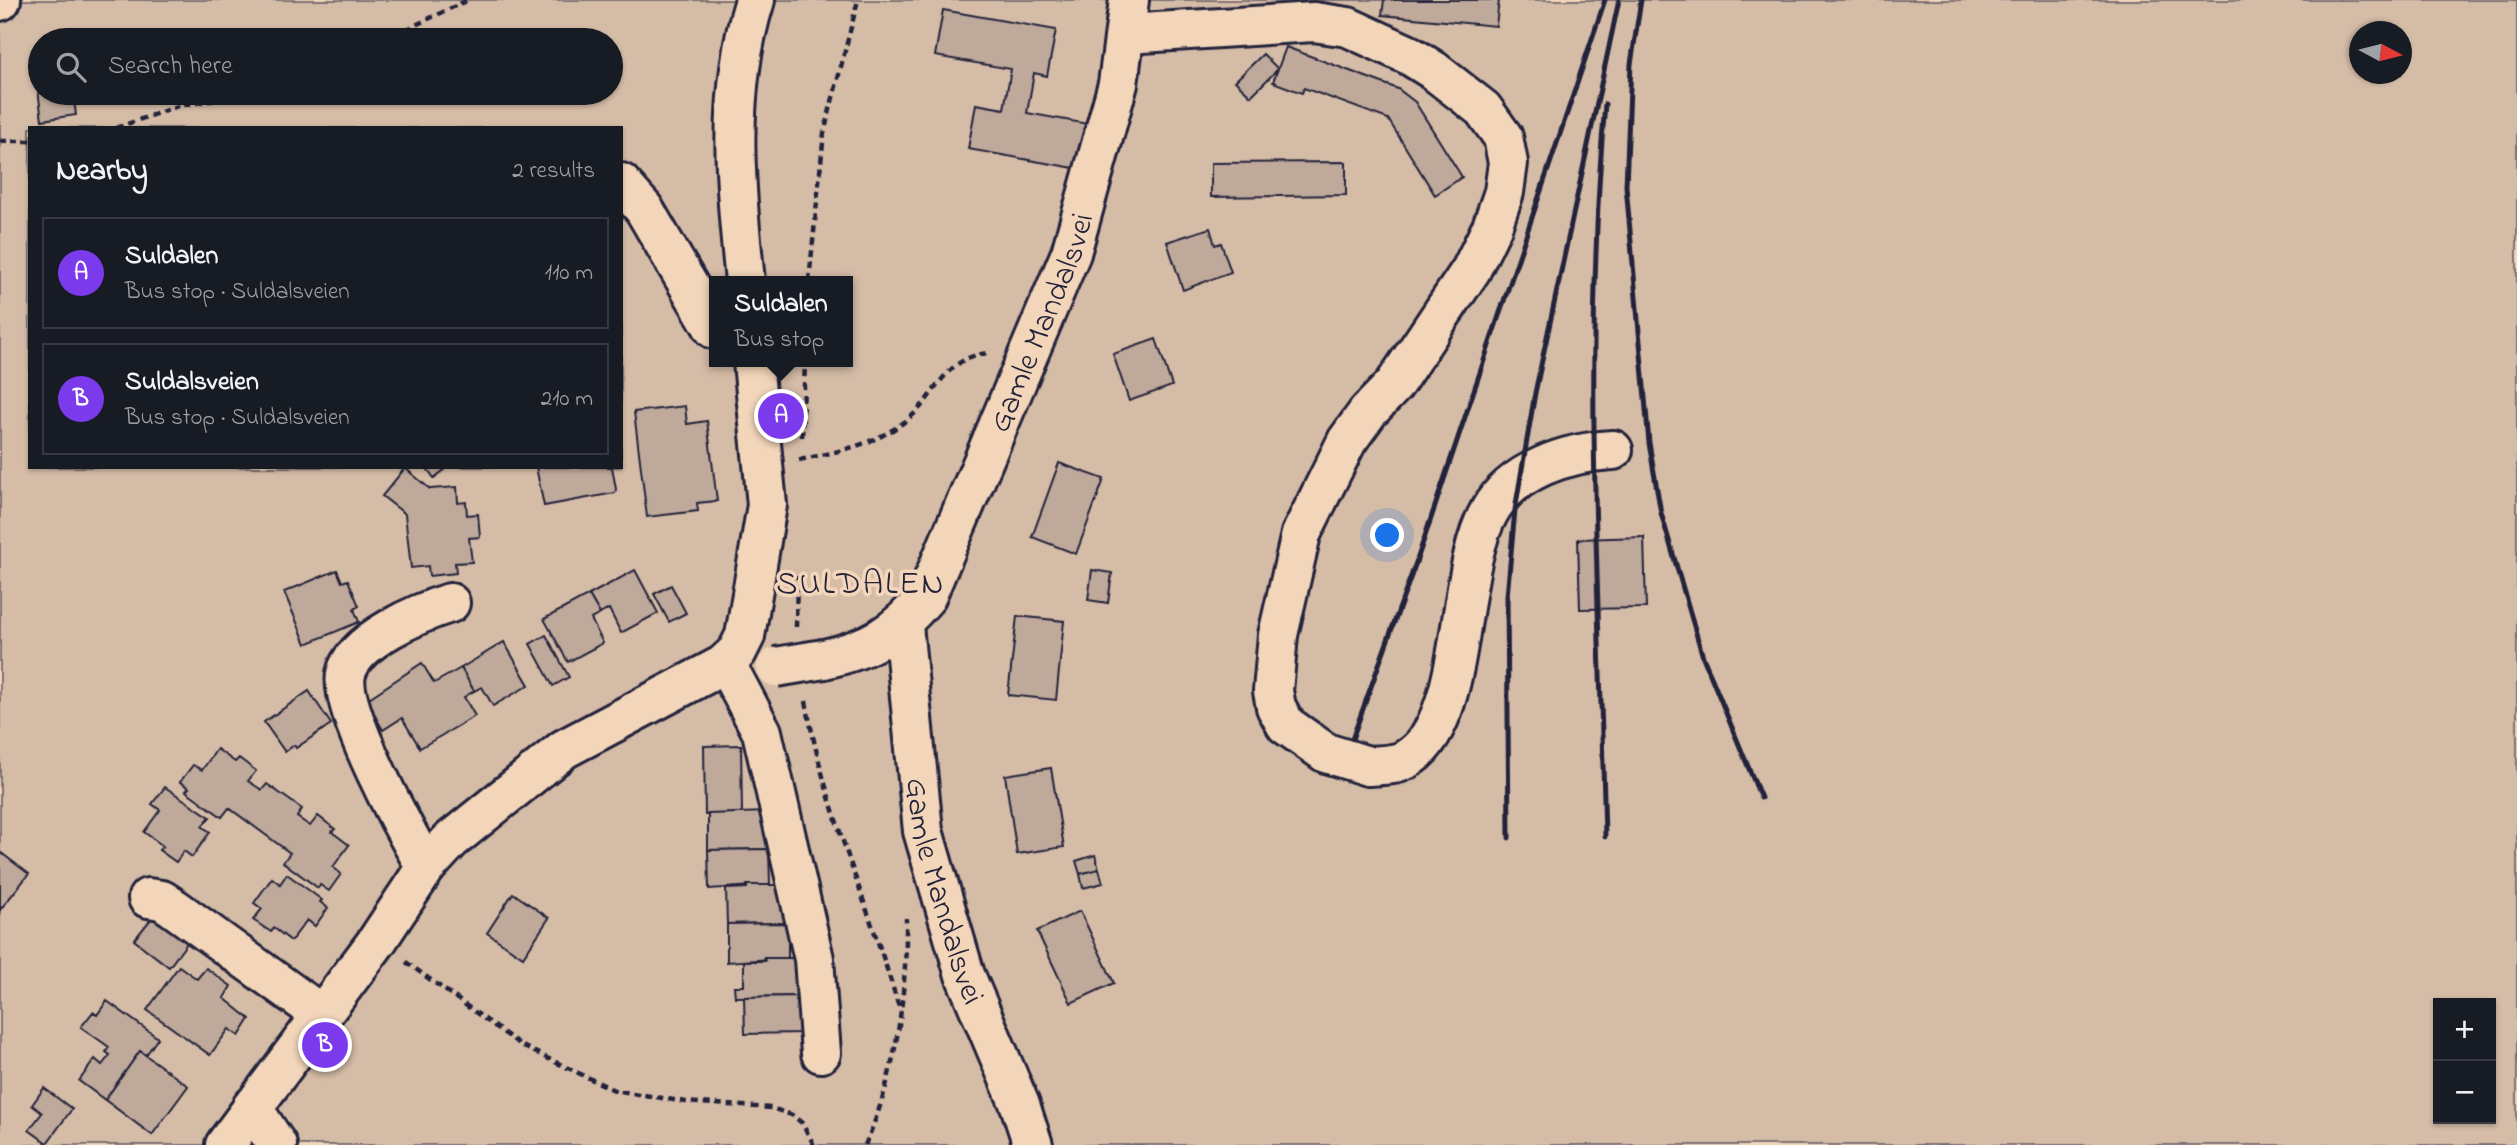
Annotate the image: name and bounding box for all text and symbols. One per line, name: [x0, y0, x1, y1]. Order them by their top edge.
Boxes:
north arrow: [2349, 21, 2412, 84]
search box: [28, 28, 623, 105]
icon: search: [52, 48, 90, 86]
text: Search here: [108, 48, 233, 86]
text: Nearby: [56, 150, 148, 194]
text: 2 results: [512, 155, 595, 188]
street label: Gamle Mandalsvei: [978, 208, 1108, 440]
text: Suldalen: [125, 238, 218, 276]
text: A: [74, 257, 88, 290]
text: 110 m: [545, 257, 593, 290]
text: Bus stop · Suldalsveien: [125, 276, 350, 309]
popup: [709, 276, 853, 367]
text: Suldalen: [734, 286, 828, 324]
text: Bus stop: [734, 324, 824, 357]
text: Suldalsveien: [125, 364, 259, 402]
text: B: [73, 383, 89, 416]
text: 210 m: [541, 383, 593, 416]
pin: A: [758, 390, 804, 442]
text: Bus stop · Suldalsveien: [125, 402, 350, 435]
your location: [1370, 518, 1404, 552]
district label: SULDALEN: [776, 561, 946, 609]
street label: Gamle Mandalsvei: [891, 776, 995, 1013]
map controls: [2433, 998, 2496, 1124]
button: +: [2433, 998, 2496, 1061]
pin: B: [302, 1019, 348, 1071]
button: −: [2433, 1061, 2496, 1124]

